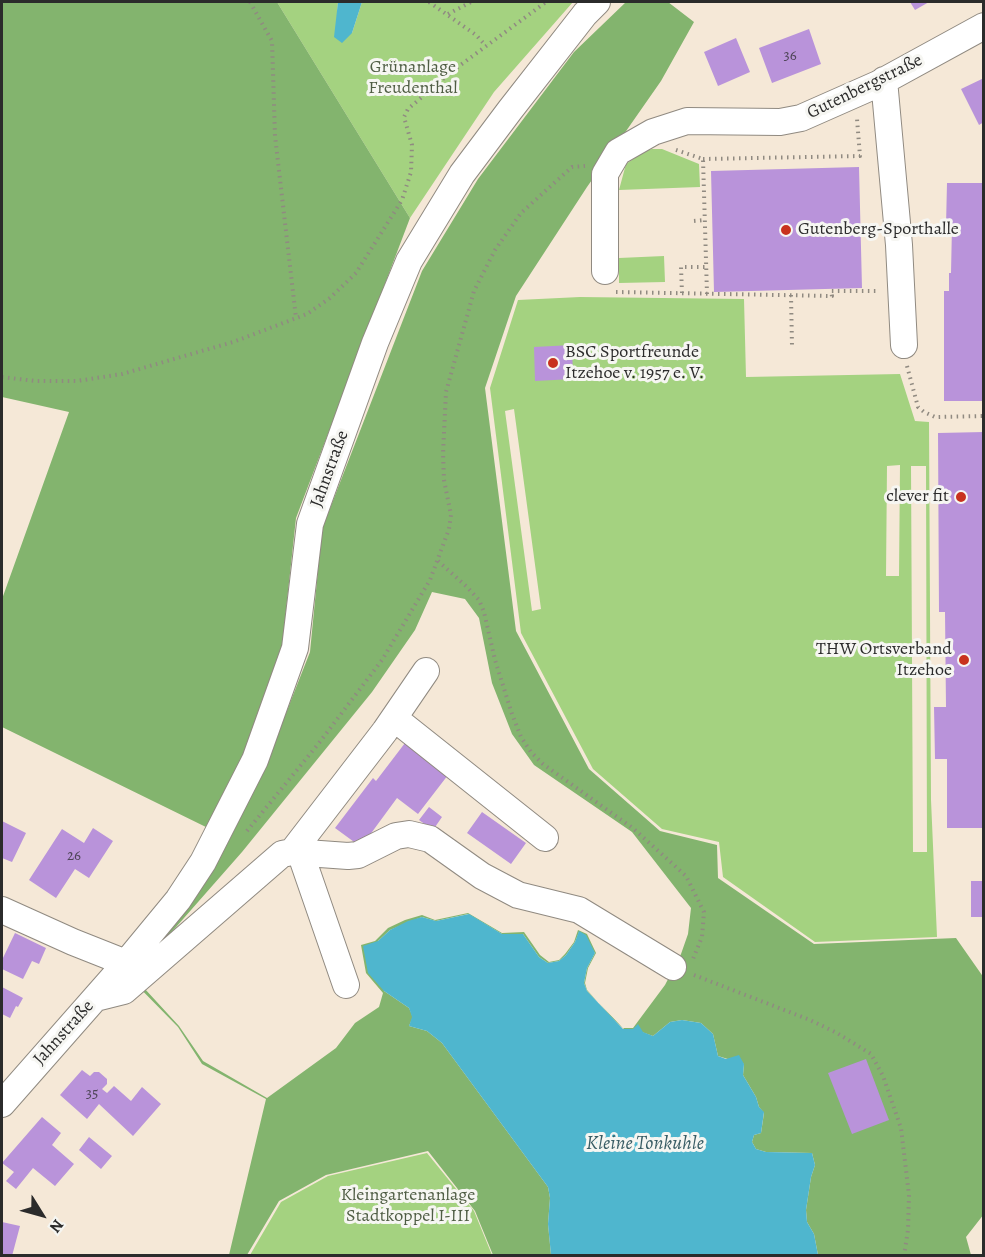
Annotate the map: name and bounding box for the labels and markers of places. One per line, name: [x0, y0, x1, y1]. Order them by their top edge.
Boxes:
place label: Gutenberg-Sporthalle: [798, 219, 959, 241]
marker: Gutenberg-Sporthalle: [779, 223, 793, 237]
place label: BSC Sportfreunde Itzehoe v. 1957 e. V.: [565, 342, 704, 385]
marker: BSC Sportfreunde Itzehoe v. 1957 e. V.: [546, 356, 560, 370]
place label: clever fit: [886, 486, 949, 508]
marker: clever fit: [954, 490, 968, 504]
place label: THW Ortsverband Itzehoe: [816, 639, 952, 682]
marker: THW Ortsverband Itzehoe: [957, 653, 971, 667]

